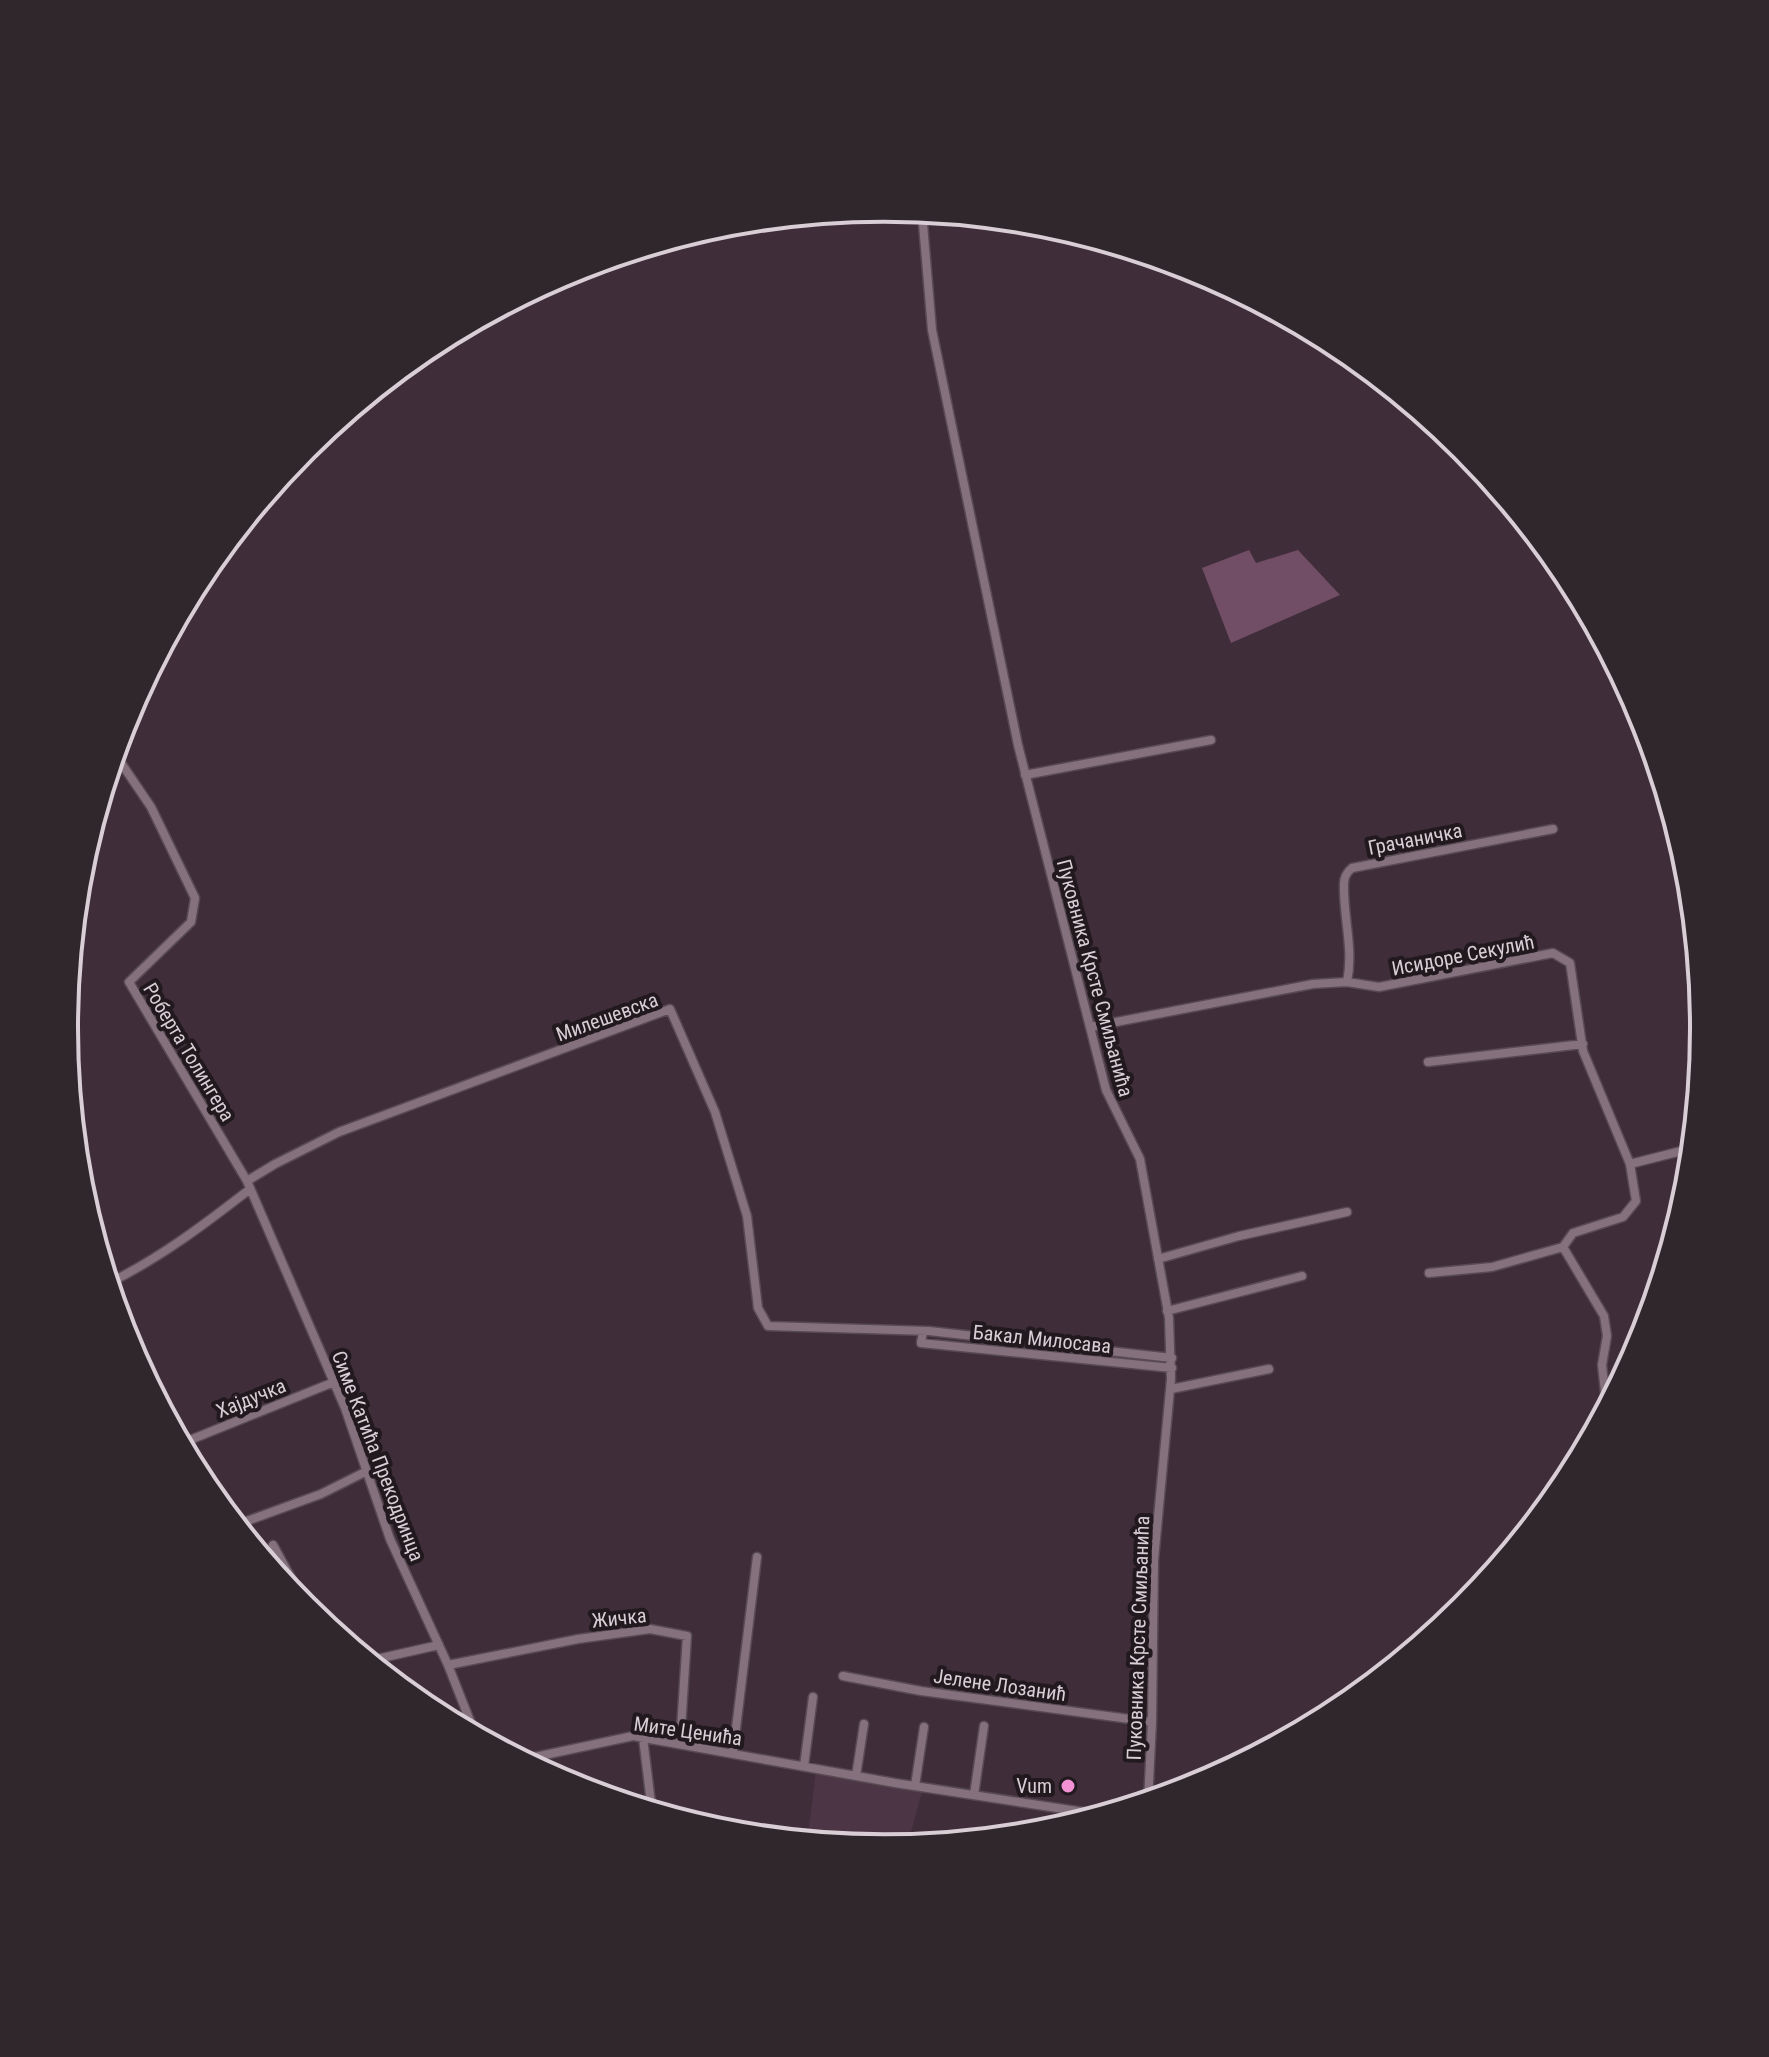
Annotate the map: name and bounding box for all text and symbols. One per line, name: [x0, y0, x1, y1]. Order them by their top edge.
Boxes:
street label: Грачаничка: [1366, 818, 1464, 860]
street label: Пуковника Крсте Смиљанића: [1052, 857, 1138, 1099]
street label: Исидоре Секулић: [1390, 929, 1536, 981]
street label: Роберта Толингера: [138, 978, 240, 1126]
street label: Милешевска: [553, 987, 661, 1047]
street label: Бакал Милосава: [972, 1320, 1112, 1358]
street label: Симе Катића Прекодринца: [327, 1347, 429, 1565]
street label: Хајдучка: [213, 1373, 289, 1423]
street label: Пуковника Крсте Смиљанића: [1122, 1515, 1154, 1761]
street label: Жичка: [590, 1603, 648, 1633]
street label: Јелене Лозанић: [932, 1664, 1068, 1706]
street label: Мите Ценића: [632, 1712, 744, 1750]
place label: Vum: [1016, 1774, 1052, 1798]
marker: Vum: [1059, 1777, 1077, 1795]

